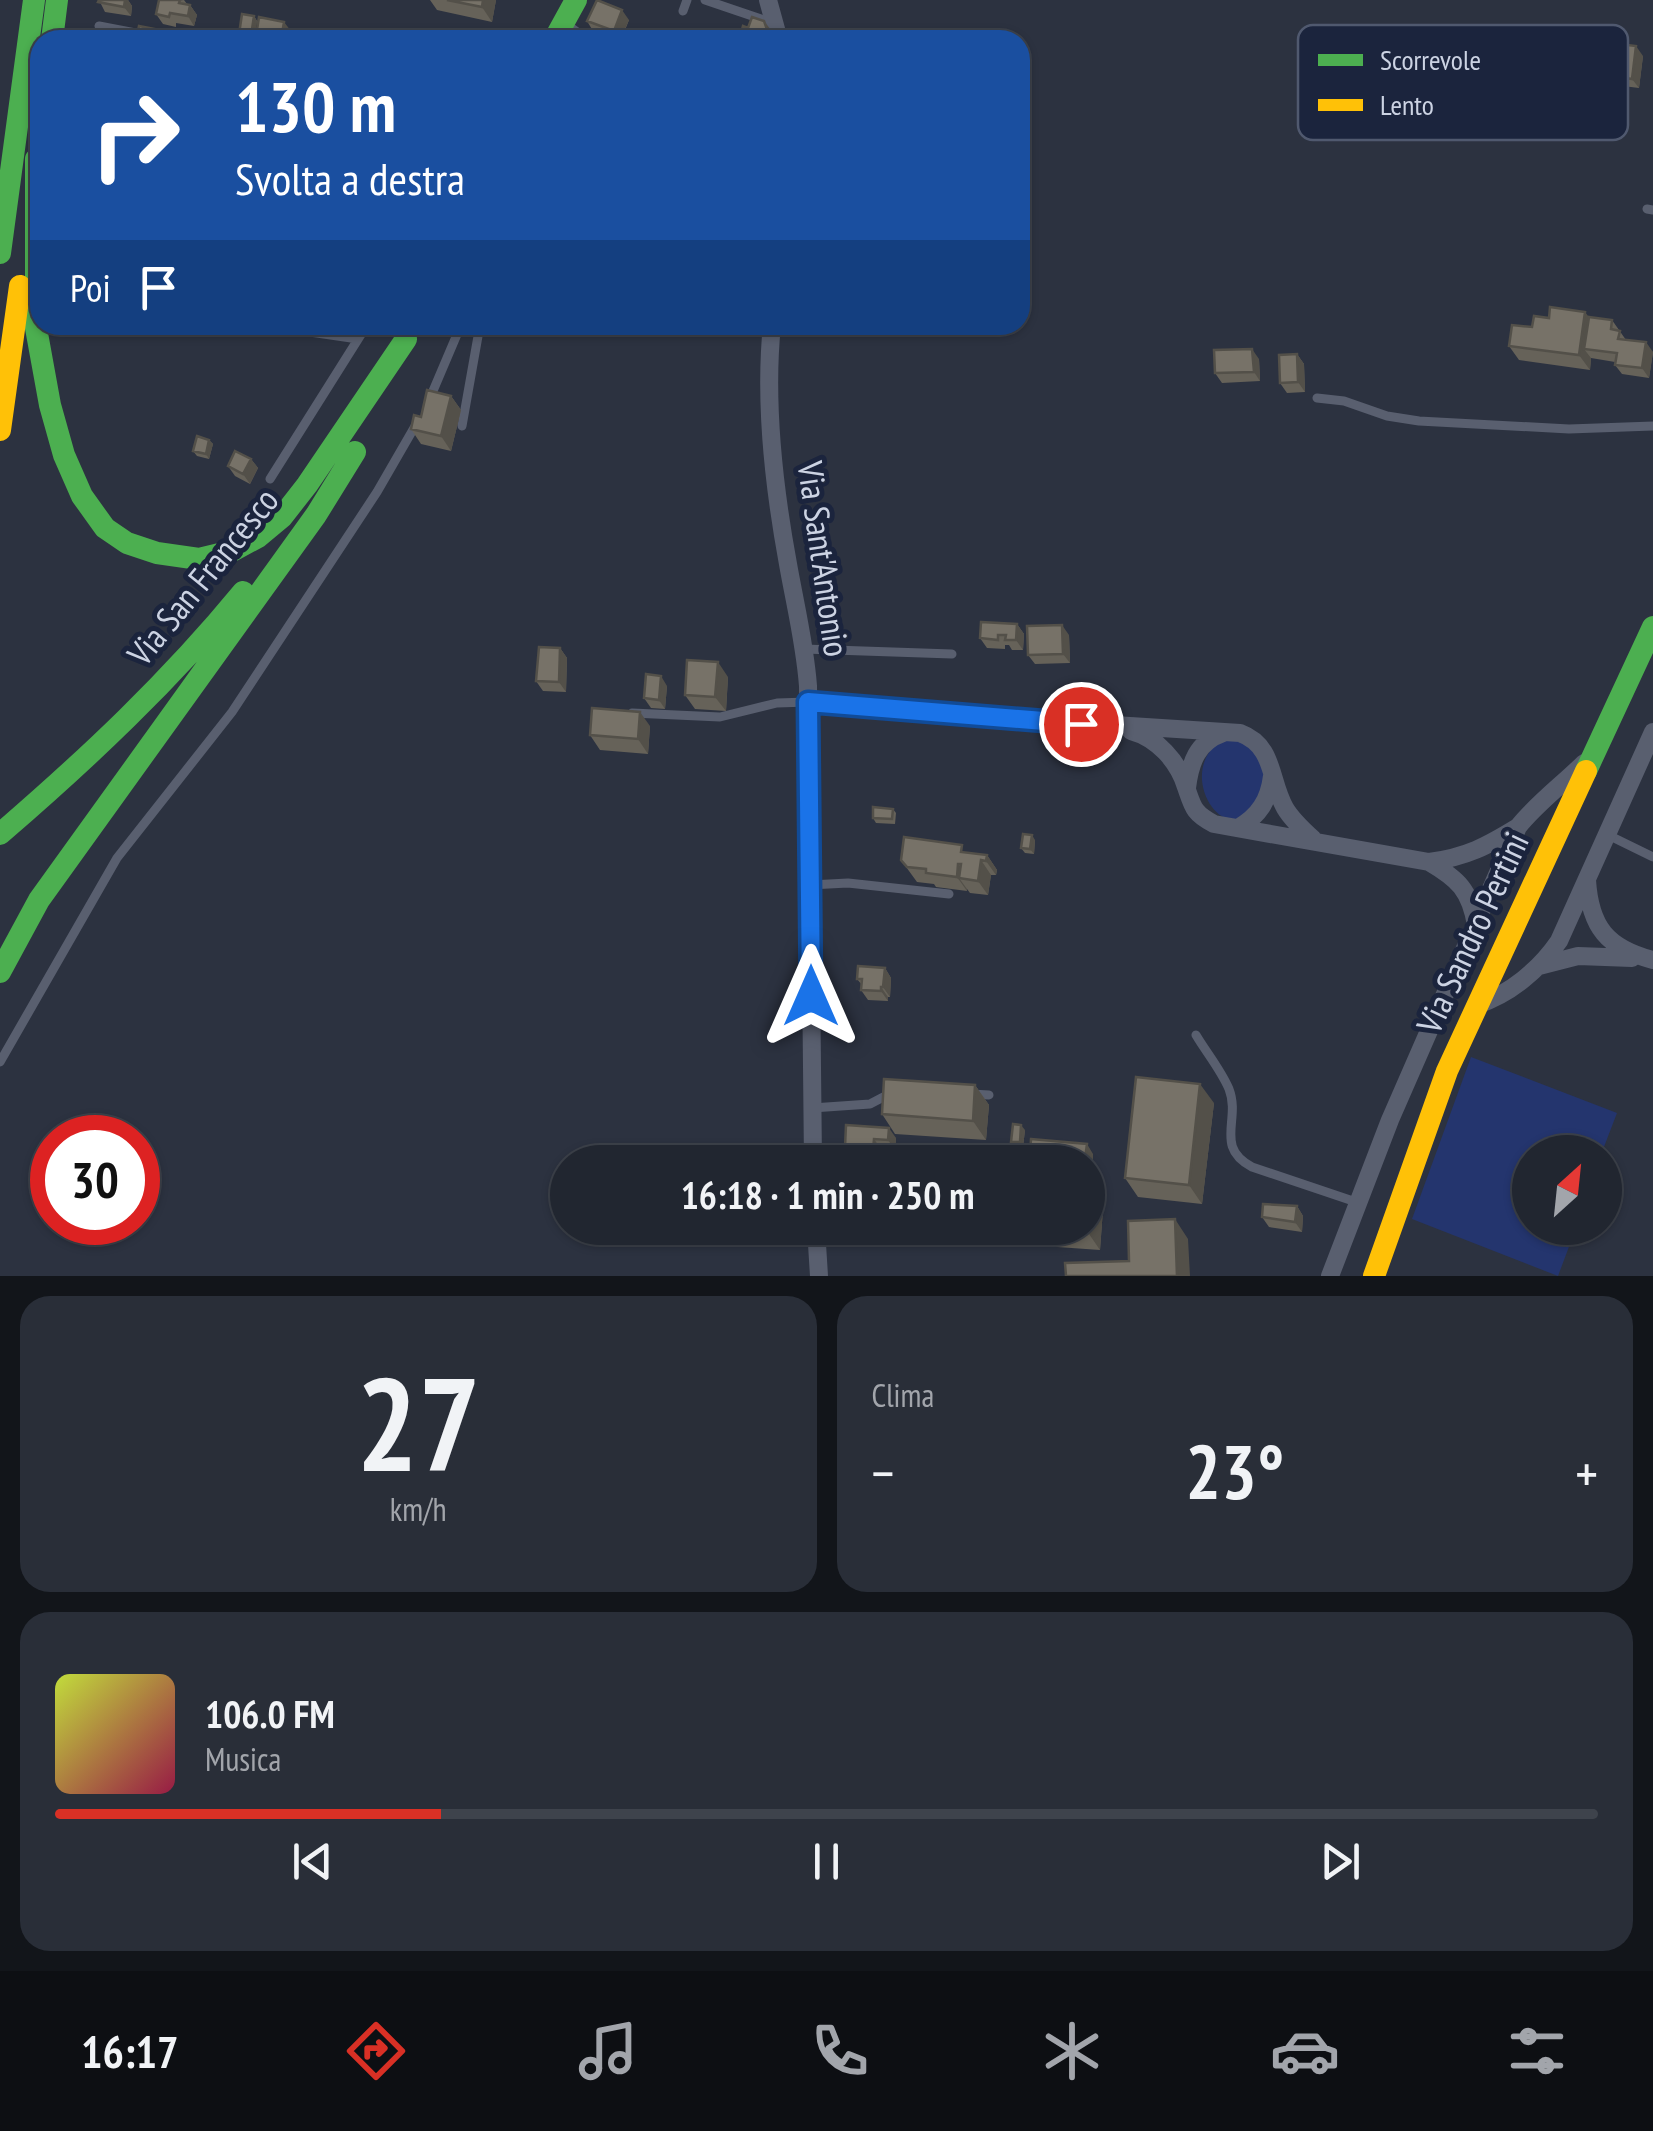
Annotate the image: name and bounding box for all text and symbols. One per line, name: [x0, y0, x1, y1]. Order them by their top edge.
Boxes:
legend: [1298, 25, 1628, 140]
text: Scorrevole: [1380, 41, 1481, 78]
text: 130 m: [235, 61, 396, 151]
icon: right: [70, 70, 200, 200]
text: Lento: [1380, 86, 1434, 123]
text: Svolta a destra: [235, 149, 465, 207]
icon: arrive: [131, 260, 186, 315]
text: Poi: [70, 263, 111, 312]
street label: Via Sant'Antonio: [787, 457, 860, 659]
street label: Via San Francesco: [116, 478, 288, 675]
pin: [1039, 682, 1124, 767]
icon: arrive: [1054, 697, 1109, 752]
street label: Via Sandro Pertini: [1405, 825, 1539, 1041]
position arrow: [759, 944, 863, 1048]
speed limit sign: 30: [30, 1115, 160, 1245]
north arrow: [1512, 1135, 1622, 1245]
map controls: [1512, 1135, 1622, 1245]
text: 16:18 · 1 min · 250 m: [681, 1170, 974, 1219]
text: 27: [356, 1339, 480, 1507]
text: Clima: [872, 1374, 934, 1416]
text: 23°: [1185, 1423, 1284, 1520]
text: −: [872, 1437, 894, 1508]
text: +: [1575, 1437, 1598, 1508]
text: km/h: [390, 1488, 447, 1530]
text: 106.0 FM: [205, 1689, 335, 1738]
text: Musica: [205, 1738, 281, 1780]
icon: previous: [285, 1834, 340, 1889]
icon: pause: [799, 1834, 854, 1889]
icon: next: [1313, 1834, 1368, 1889]
icon: directions: [341, 2016, 411, 2086]
icon: music: [573, 2016, 643, 2086]
icon: phone: [805, 2016, 875, 2086]
icon: climate: [1037, 2016, 1107, 2086]
icon: car: [1270, 2016, 1340, 2086]
icon: filters: [1502, 2016, 1572, 2086]
text: 16:17: [81, 2022, 178, 2080]

